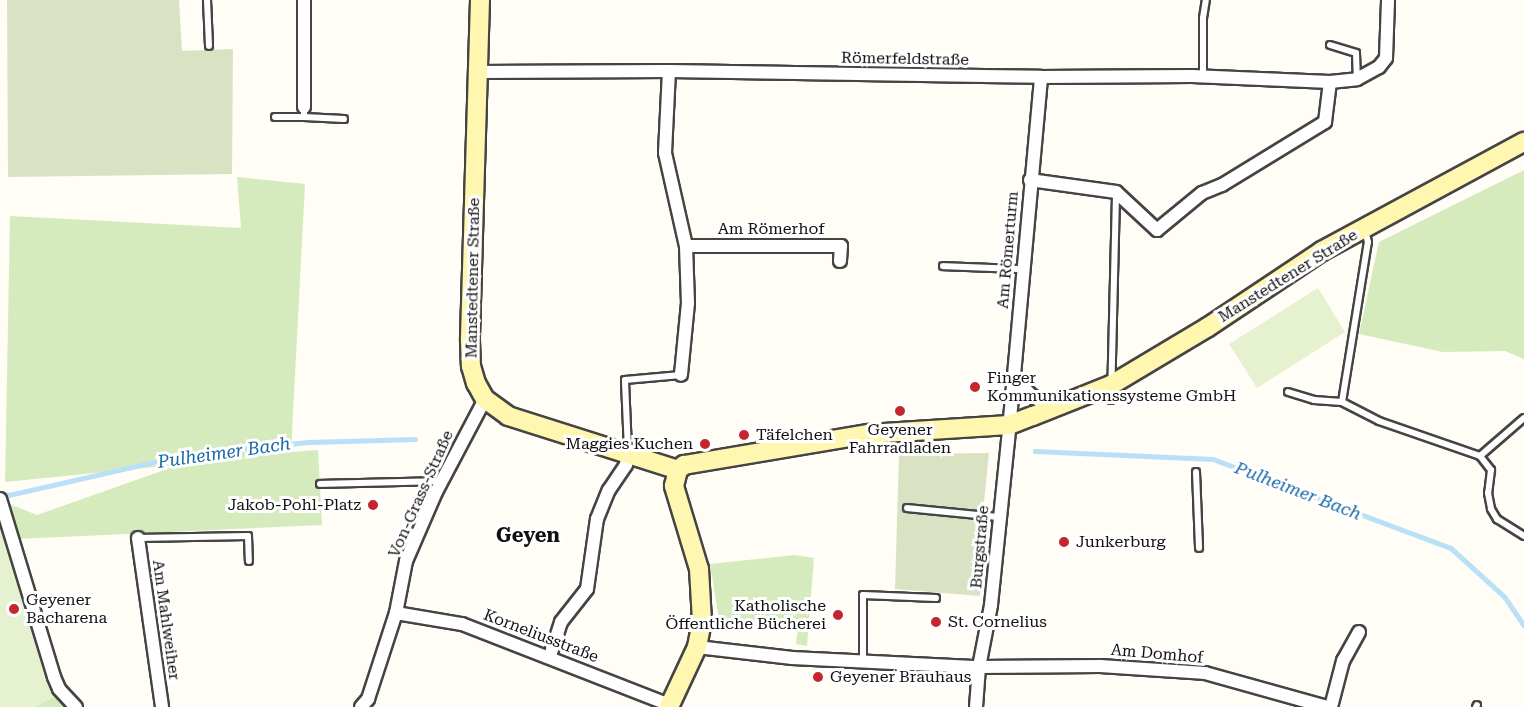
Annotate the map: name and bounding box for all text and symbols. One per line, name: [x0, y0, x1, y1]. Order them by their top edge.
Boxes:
street label: Römerfeldstraße: [841, 48, 969, 70]
street label: Am Römerturm: [993, 190, 1023, 310]
street label: Manstedtener Straße: [462, 198, 484, 358]
street label: Am Römerhof: [718, 219, 824, 239]
street label: Manstedtener Straße: [1215, 225, 1361, 327]
place label: Finger Kommunikationssysteme GmbH: [987, 368, 1236, 406]
marker: Finger Kommunikationssysteme GmbH: [968, 380, 982, 394]
marker: Geyener Fahrradladen: [893, 404, 907, 418]
place label: Geyener Fahrradladen: [849, 420, 951, 458]
place label: Täfelchen: [756, 425, 833, 445]
street label: Von-Grass-Straße: [384, 428, 458, 560]
marker: Täfelchen: [737, 428, 751, 442]
water label: Pulheimer Bach: [156, 433, 292, 473]
place label: Maggies Kuchen: [566, 434, 693, 454]
marker: Maggies Kuchen: [698, 437, 712, 451]
water label: Pulheimer Bach: [1232, 457, 1364, 525]
place label: Jakob-Pohl-Platz: [228, 495, 361, 515]
marker: Jakob-Pohl-Platz: [366, 498, 380, 512]
street label: Burgstraße: [967, 505, 993, 589]
district label: Geyen: [496, 523, 560, 547]
place label: Junkerburg: [1076, 532, 1166, 552]
marker: Junkerburg: [1057, 535, 1071, 549]
street label: Am Mahlweiher: [148, 559, 184, 681]
place label: Geyener Bacharena: [26, 590, 107, 628]
place label: Katholische Öffentliche Bücherei: [666, 596, 826, 634]
marker: Geyener Bacharena: [7, 602, 21, 616]
street label: Korneliusstraße: [481, 605, 601, 667]
marker: Katholische Öffentliche Bücherei: [831, 608, 845, 622]
place label: St. Cornelius: [948, 612, 1047, 632]
marker: St. Cornelius: [929, 615, 943, 629]
street label: Am Domhof: [1110, 640, 1204, 668]
place label: Geyener Brauhaus: [830, 667, 971, 687]
marker: Geyener Brauhaus: [811, 670, 825, 684]

